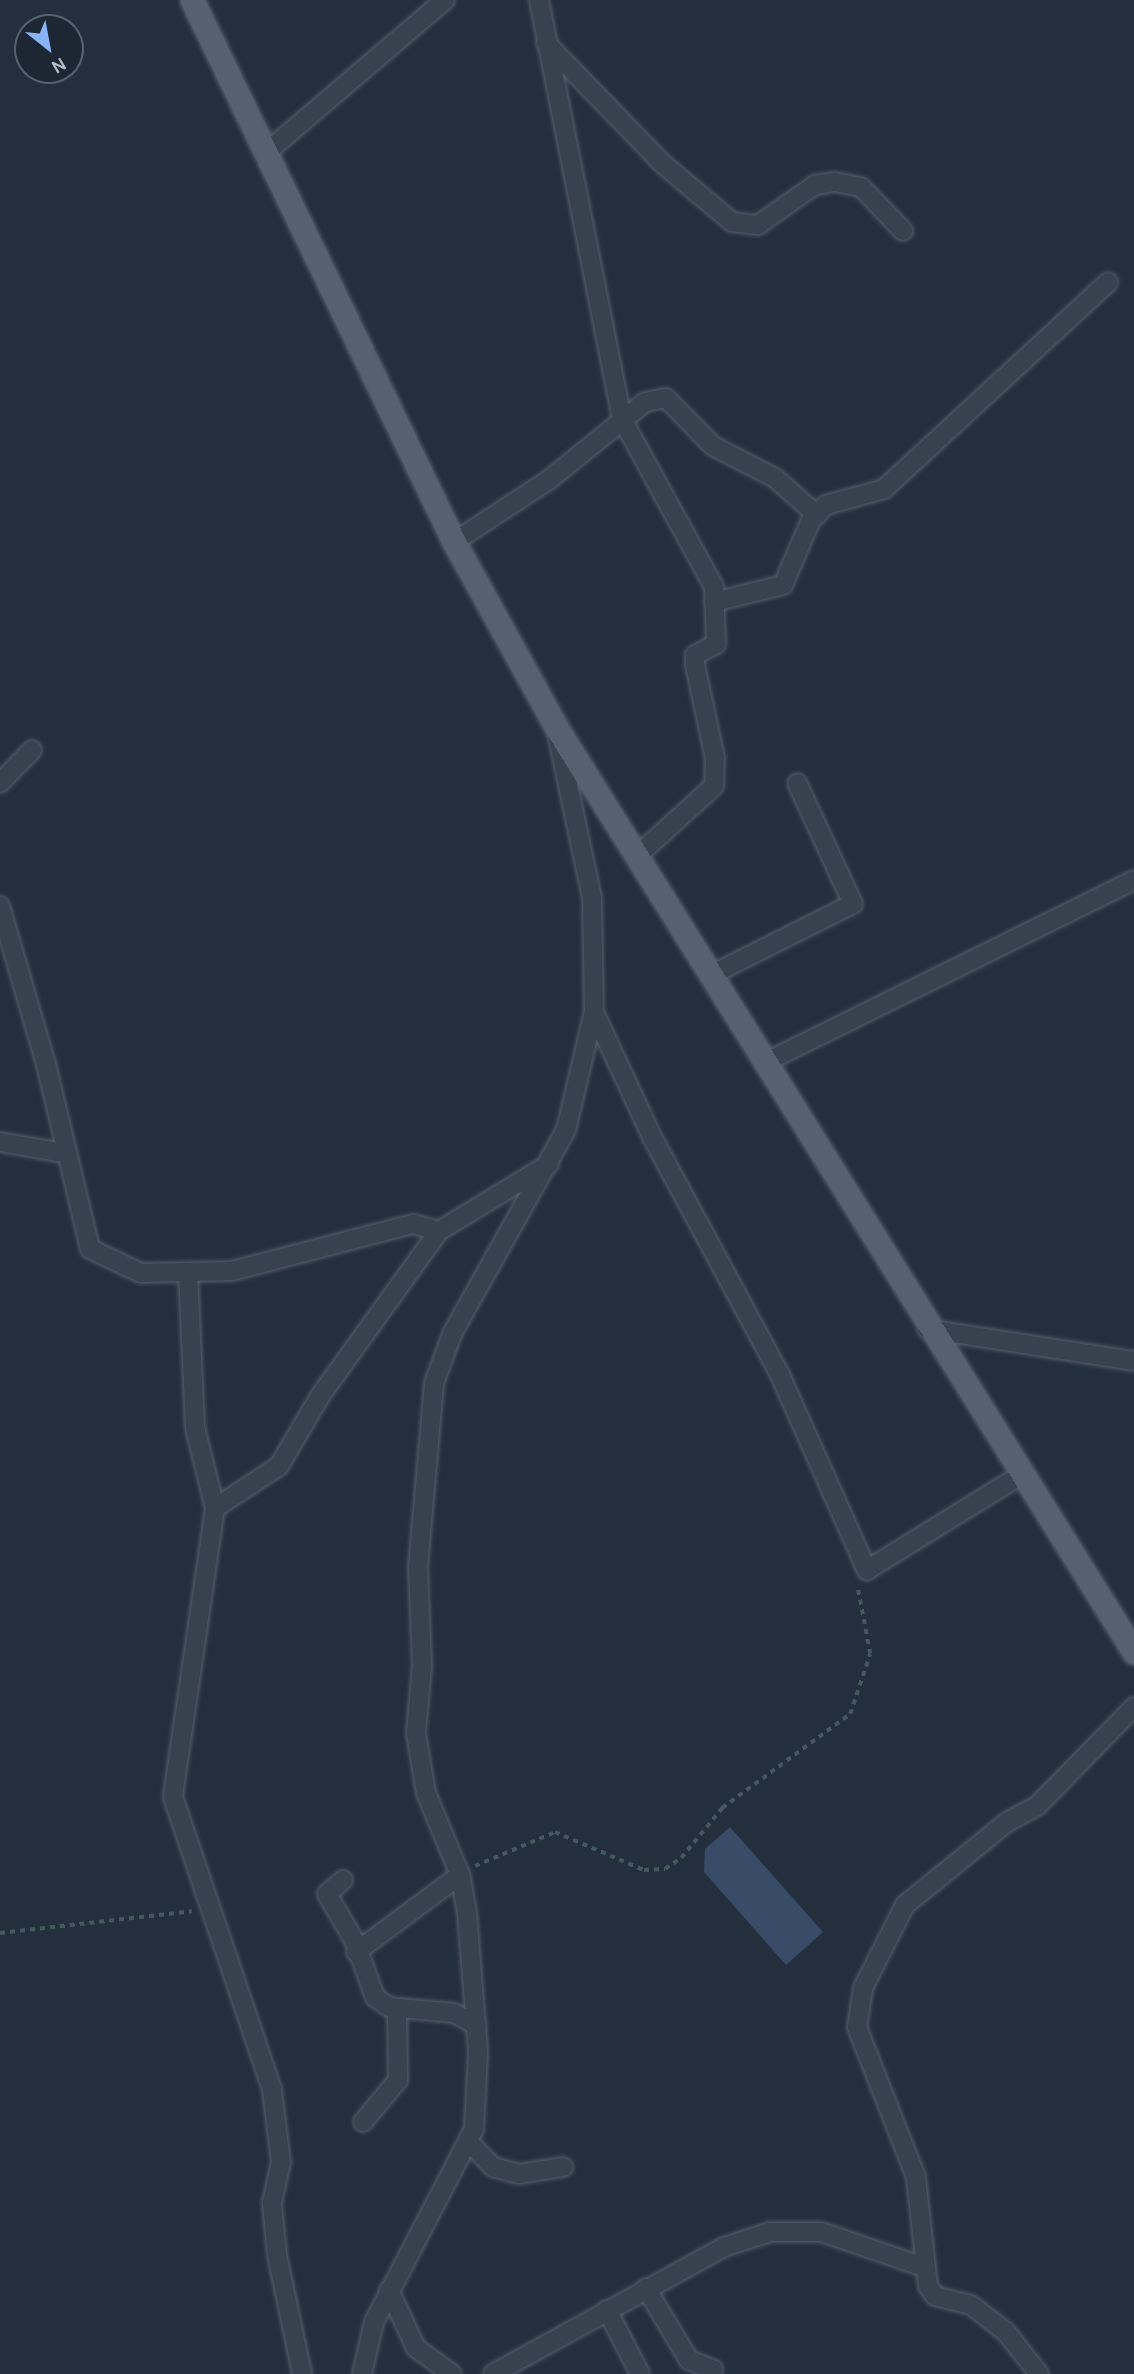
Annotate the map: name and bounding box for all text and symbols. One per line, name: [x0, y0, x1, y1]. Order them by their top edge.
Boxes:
north arrow: [14, 14, 84, 84]
text: N: [47, 52, 70, 78]

